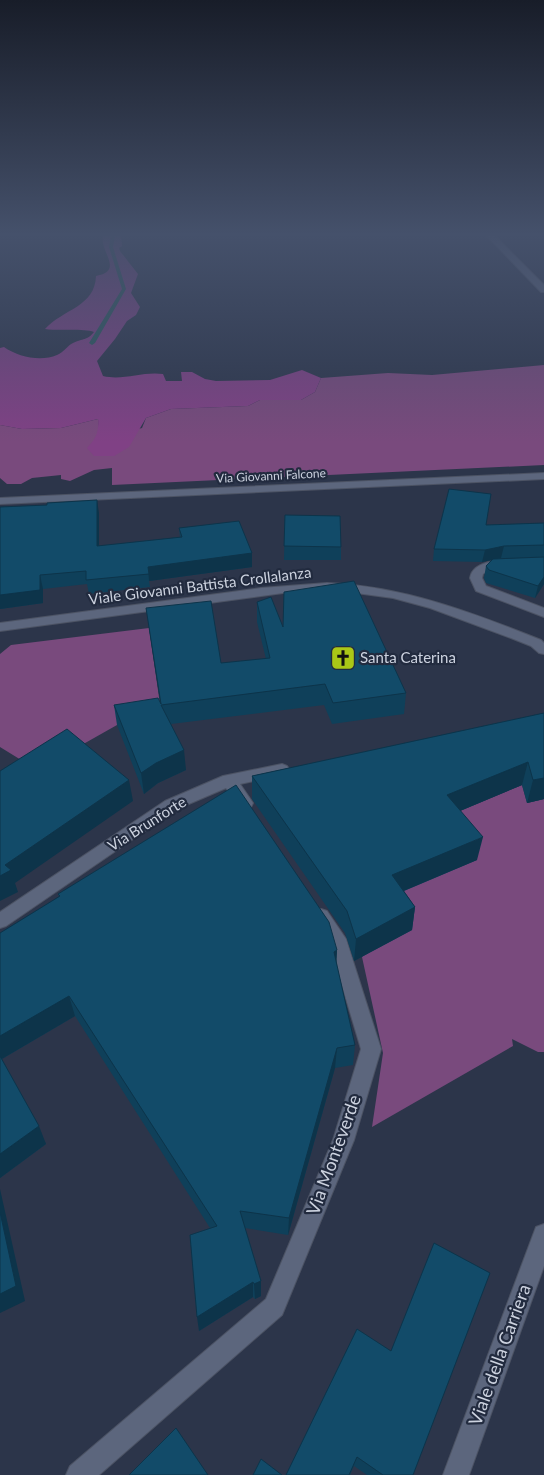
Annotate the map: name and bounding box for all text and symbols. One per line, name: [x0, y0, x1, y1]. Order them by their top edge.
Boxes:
street label: Via Giovanni Falcone: [216, 465, 326, 486]
street label: Viale Giovanni Battista Crollalanza: [87, 562, 312, 608]
church icon: Santa Caterina: [330, 645, 356, 671]
place label: Santa Caterina: [360, 648, 456, 666]
street label: Via Brunforte: [104, 792, 189, 854]
street label: Via Monteverde: [301, 1091, 365, 1218]
street label: Viale della Carriera: [463, 1281, 535, 1428]

